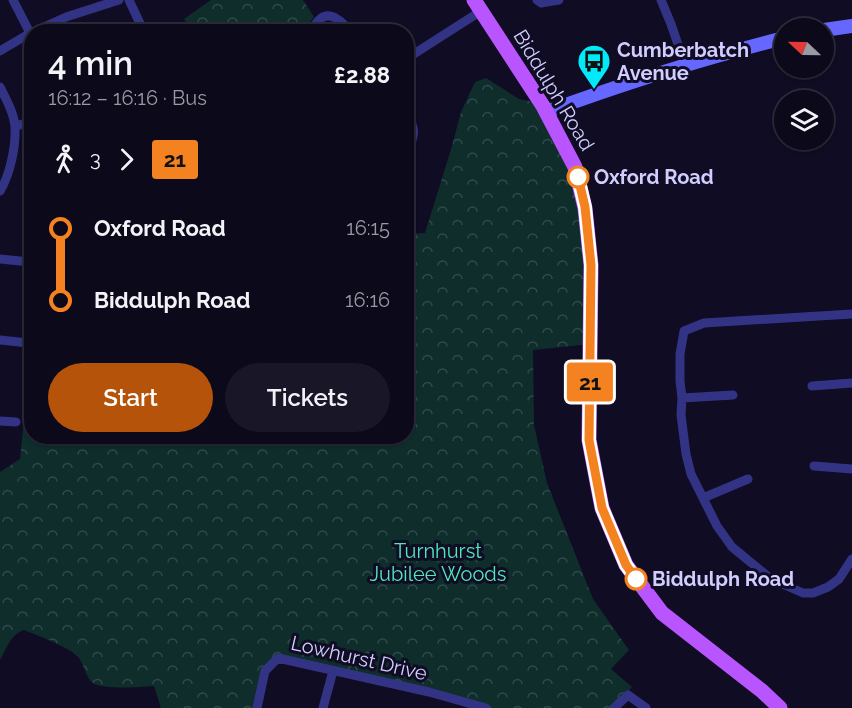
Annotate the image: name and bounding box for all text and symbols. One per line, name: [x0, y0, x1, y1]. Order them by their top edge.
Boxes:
north arrow: [774, 18, 834, 78]
map controls: [774, 18, 834, 150]
street label: Biddulph Road: [508, 25, 600, 155]
place label: Cumberbatch Avenue: [617, 38, 749, 85]
bus stop icon: Cumberbatch Avenue: [576, 43, 612, 90]
text: 4 min: [48, 44, 133, 83]
text: £2.88: [334, 62, 390, 88]
text: 16:12 – 16:16 · Bus: [48, 86, 207, 110]
button: layers: [774, 90, 834, 150]
icon: walk: [48, 143, 81, 176]
icon: forward: [110, 143, 143, 176]
text: 3: [90, 147, 101, 171]
text: 21: [164, 147, 186, 172]
place label: Oxford Road: [594, 165, 714, 189]
marker: Oxford Road: [567, 166, 589, 188]
text: Oxford Road: [94, 215, 226, 241]
text: 16:15: [346, 216, 390, 240]
text: Biddulph Road: [94, 287, 250, 313]
text: 16:16: [345, 288, 390, 312]
line badge: 21: [563, 362, 617, 401]
button: Start: [48, 363, 213, 432]
button: Tickets: [225, 363, 390, 432]
text: 21: [579, 370, 601, 395]
park label: Turnhurst Jubilee Woods: [370, 539, 506, 586]
place label: Biddulph Road: [652, 567, 794, 591]
marker: Biddulph Road: [625, 568, 647, 590]
street label: Lowhurst Drive: [289, 631, 430, 685]

